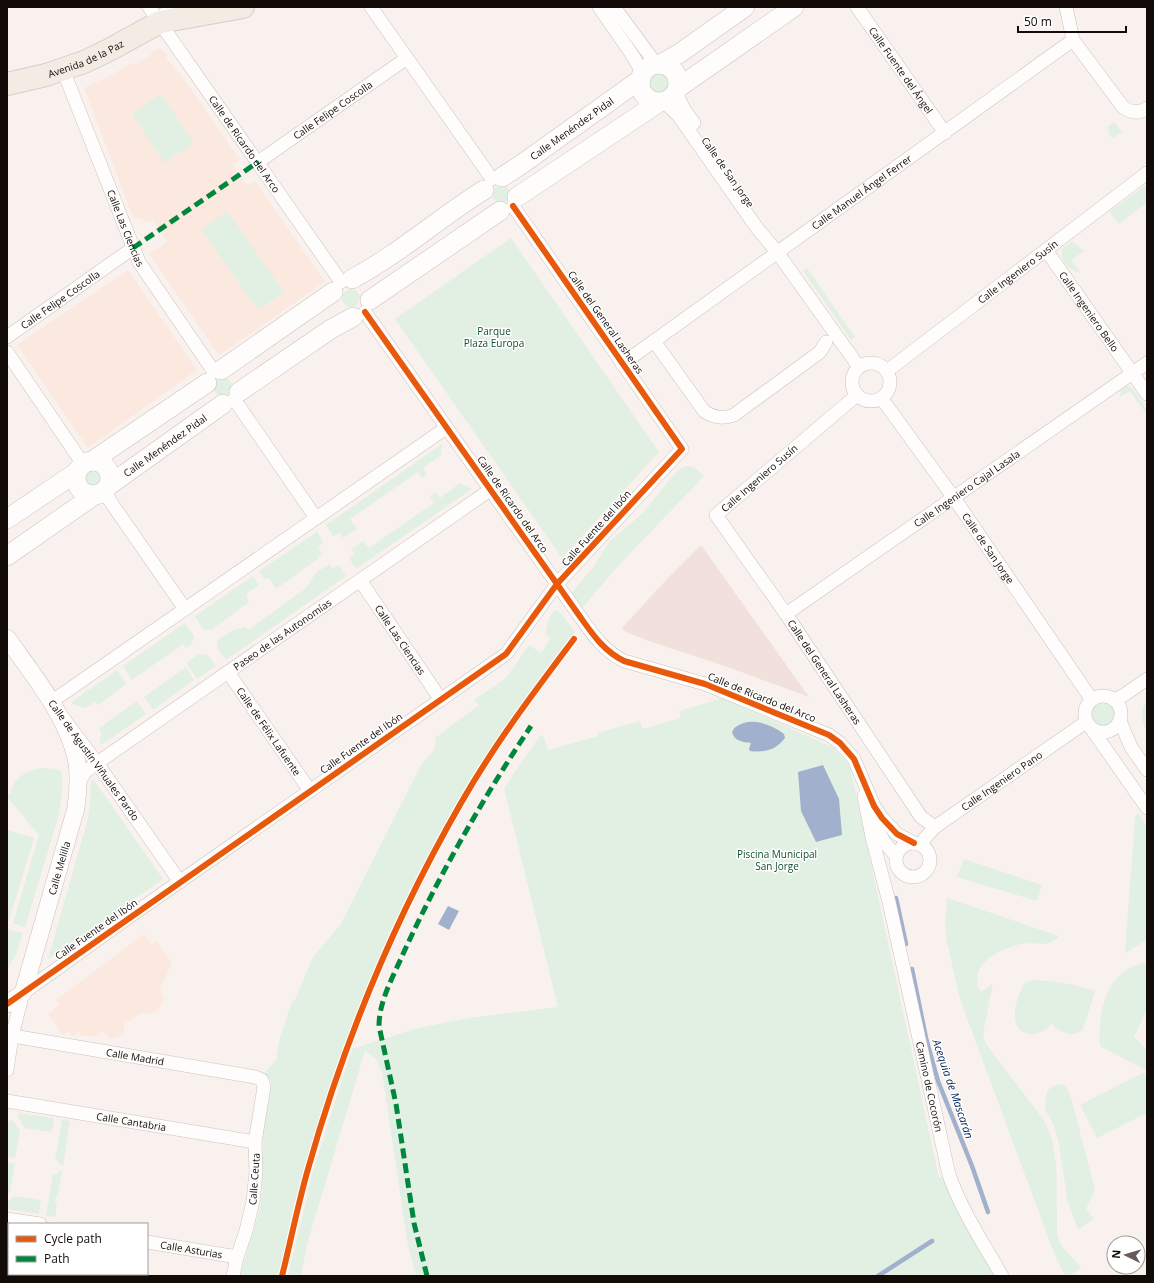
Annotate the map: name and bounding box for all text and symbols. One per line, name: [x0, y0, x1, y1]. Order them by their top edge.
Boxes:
scale bar: [1018, 8, 1126, 34]
text: 50 m: [1024, 13, 1052, 30]
street label: Calle Fuente del Ángel: [866, 24, 936, 116]
street label: Avenida de la Paz: [46, 36, 126, 81]
street label: Calle Felipe Coscolla: [290, 77, 375, 143]
street label: Calle de Ricardo del Arco: [206, 93, 283, 195]
street label: Calle Menéndez Pidal: [527, 94, 616, 163]
street label: Calle de San Jorge: [698, 134, 758, 210]
street label: Calle Manuel Ángel Ferrer: [809, 151, 914, 233]
street label: Calle Las Ciencias: [104, 188, 147, 270]
street label: Calle Ingeniero Susín: [975, 237, 1060, 307]
street label: Calle Felipe Coscolla: [18, 267, 102, 332]
street label: Calle del General Lasheras: [565, 268, 647, 377]
street label: Calle Ingeniero Bello: [1056, 268, 1122, 354]
park label: Parque Plaza Europa: [464, 324, 524, 350]
street label: Calle Menéndez Pidal: [120, 411, 210, 480]
street label: Calle Ingeniero Susín: [718, 441, 800, 515]
street label: Calle Ingeniero Cajal Lasala: [911, 447, 1023, 530]
street label: Calle de Ricardo del Arco: [474, 453, 552, 555]
street label: Calle Fuente del Ibón: [558, 487, 634, 569]
street label: Calle de San Jorge: [959, 510, 1018, 587]
street label: Paseo de las Autonomías: [230, 595, 334, 673]
street label: Calle Las Ciencias: [372, 602, 429, 678]
street label: Calle del General Lasheras: [785, 617, 865, 727]
street label: Calle de Ricardo del Arco: [706, 669, 818, 725]
street label: Calle de Félix Lafuente: [233, 684, 304, 779]
street label: Calle de Agustín Viñuales Pardo: [45, 697, 143, 823]
street label: Calle Fuente del Ibón: [317, 709, 405, 777]
street label: Calle Ingeniero Pano: [958, 748, 1045, 814]
street label: Calle Melilla: [45, 839, 73, 897]
park label: Piscina Municipal San Jorge: [737, 847, 817, 873]
street label: Calle Fuente del Ibón: [52, 895, 140, 963]
water label: Acequia de Mascarán: [929, 1036, 978, 1141]
street label: Camino de Cocorón: [913, 1040, 946, 1133]
street label: Calle Madrid: [105, 1045, 165, 1069]
street label: Calle Cantabria: [95, 1109, 167, 1134]
street label: Calle Ceuta: [245, 1152, 263, 1206]
legend: [8, 1223, 148, 1275]
text: Cycle path: [44, 1230, 102, 1247]
north arrow: [1106, 1235, 1146, 1275]
street label: Calle Asturias: [159, 1237, 224, 1262]
text: N: [1108, 1249, 1123, 1259]
text: Path: [44, 1250, 70, 1267]

